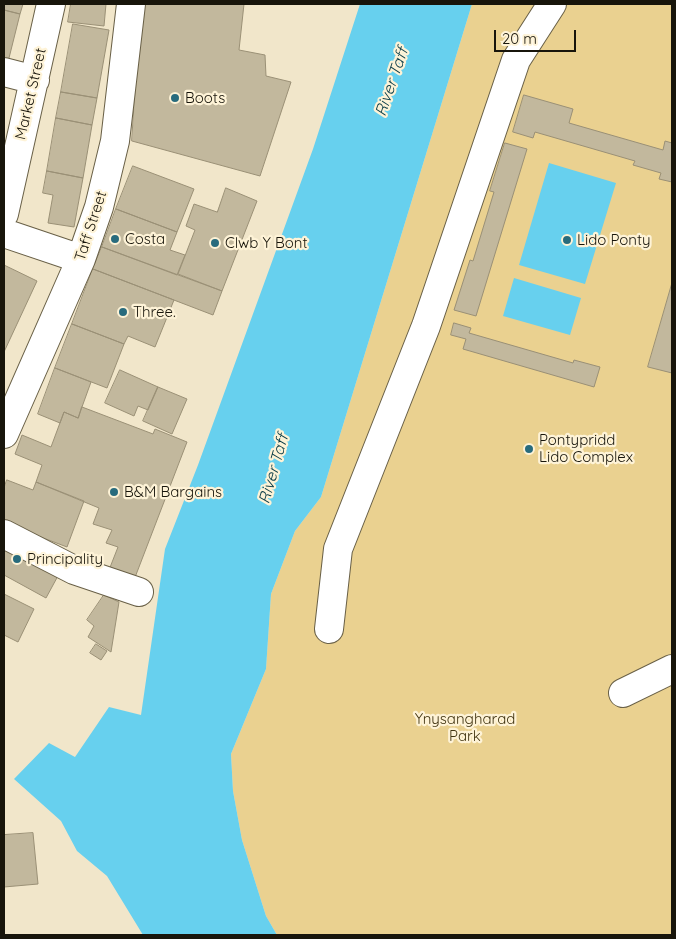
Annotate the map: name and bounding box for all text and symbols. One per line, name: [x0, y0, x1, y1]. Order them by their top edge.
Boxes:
scale bar: [496, 20, 578, 52]
text: 20 m: [502, 29, 537, 48]
water label: River Taff: [371, 45, 413, 119]
street label: Market Street: [12, 46, 50, 142]
place label: Boots: [185, 89, 225, 107]
marker: Boots: [169, 92, 181, 104]
street label: Taff Street: [71, 189, 111, 263]
place label: Costa: [125, 230, 165, 248]
place label: Lido Ponty: [577, 231, 651, 249]
marker: Costa: [109, 233, 121, 245]
place label: Clwb Y Bont: [225, 234, 308, 252]
marker: Lido Ponty: [561, 234, 573, 246]
marker: Clwb Y Bont: [209, 237, 221, 249]
place label: Three.: [133, 303, 176, 321]
marker: Three.: [117, 306, 129, 318]
place label: Pontypridd Lido Complex: [539, 431, 633, 466]
water label: River Taff: [255, 432, 293, 506]
marker: Pontypridd Lido Complex: [523, 443, 535, 455]
place label: B&M Bargains: [124, 483, 222, 501]
marker: B&M Bargains: [108, 486, 120, 498]
place label: Principality: [27, 550, 103, 568]
marker: Principality: [11, 553, 23, 565]
park label: Ynysangharad Park: [415, 710, 515, 745]

